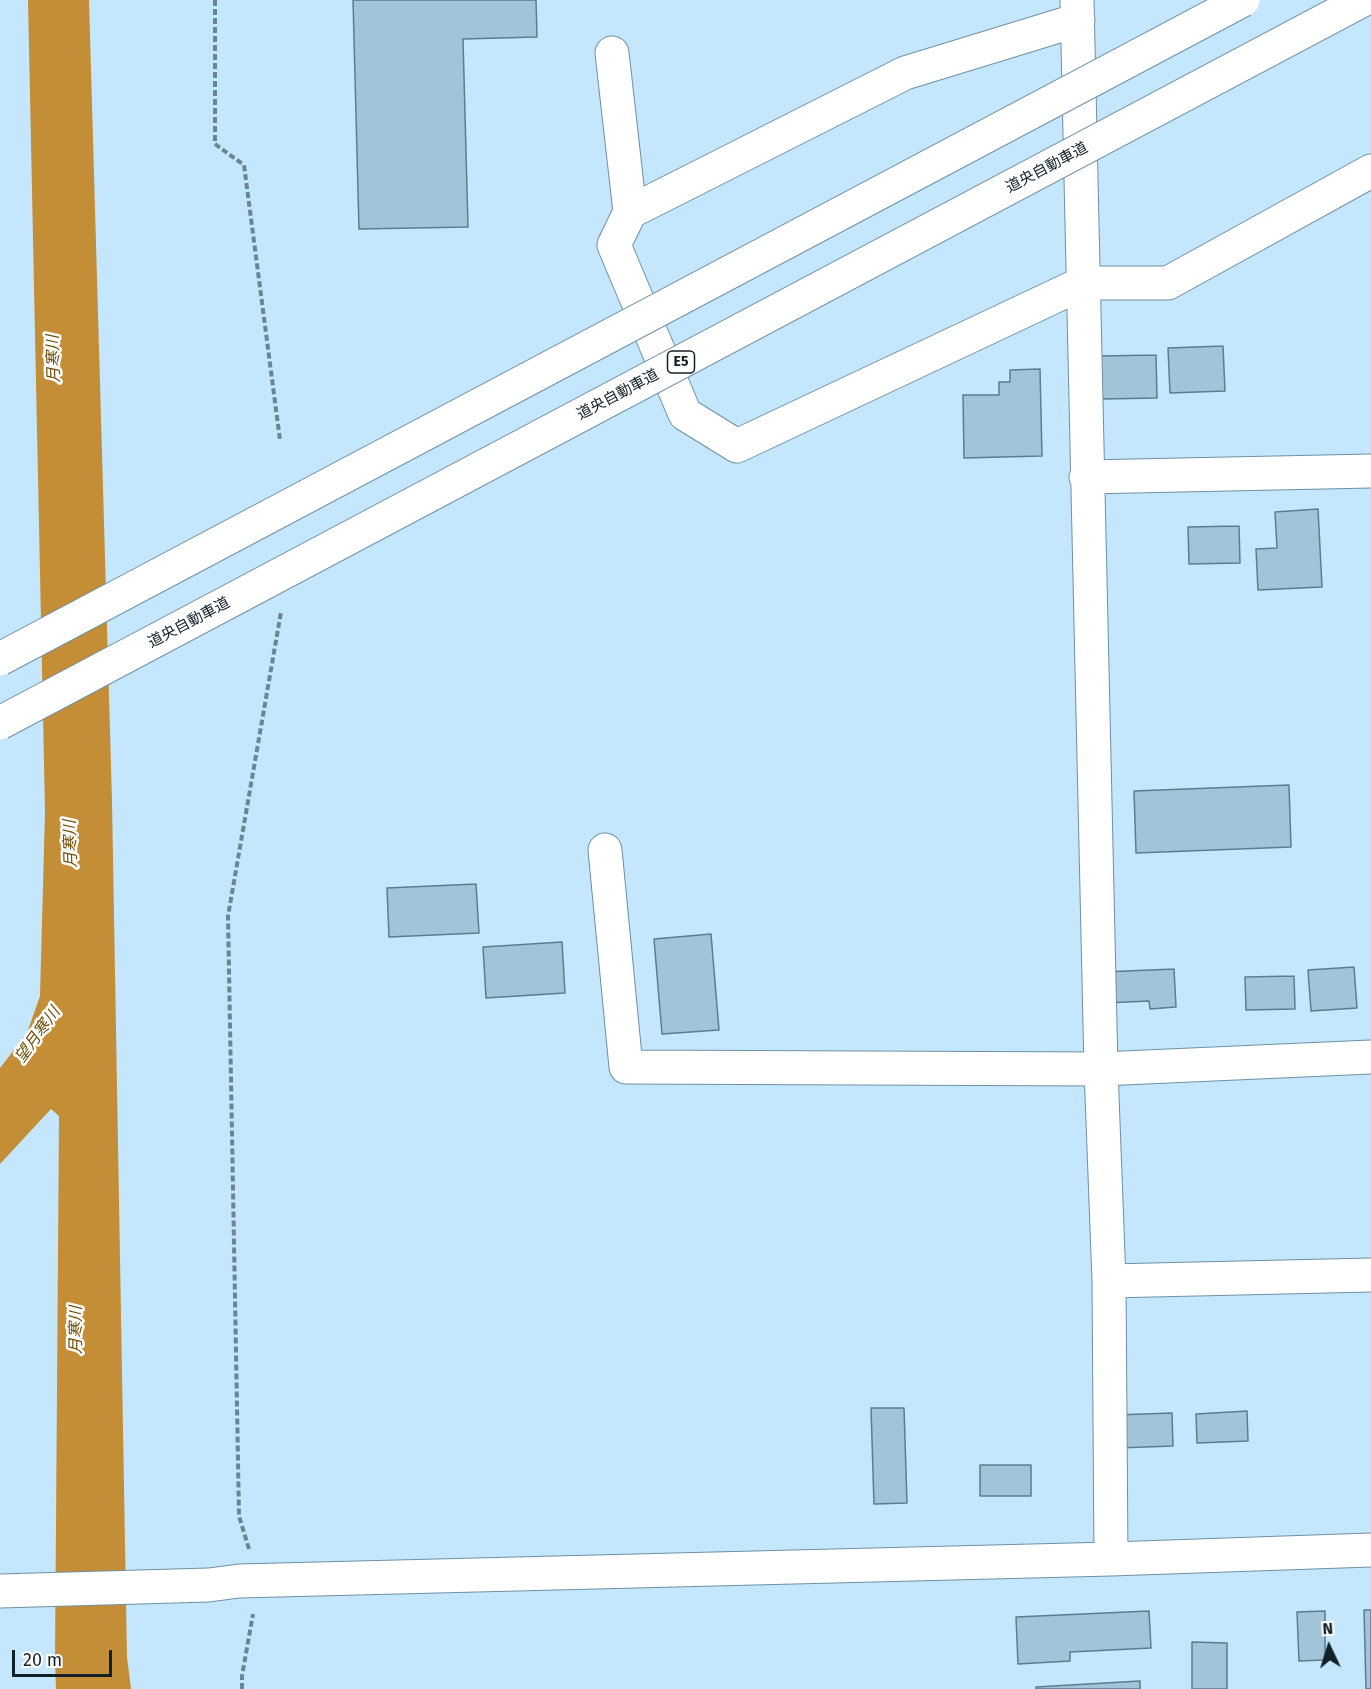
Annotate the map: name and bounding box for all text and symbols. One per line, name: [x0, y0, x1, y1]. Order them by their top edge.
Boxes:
street label: 道央自動車道: [1003, 139, 1091, 197]
water label: 月寒川: [44, 335, 64, 383]
road number: E5: [668, 351, 694, 373]
street label: 道央自動車道: [574, 366, 662, 424]
street label: 道央自動車道: [145, 594, 233, 652]
water label: 月寒川: [61, 820, 81, 868]
water label: 望月寒川: [11, 1003, 65, 1067]
water label: 月寒川: [67, 1306, 87, 1354]
north arrow: [1299, 1617, 1359, 1677]
text: N: [1322, 1619, 1334, 1638]
scale bar: [15, 1638, 116, 1676]
text: 20 m: [23, 1649, 62, 1671]

